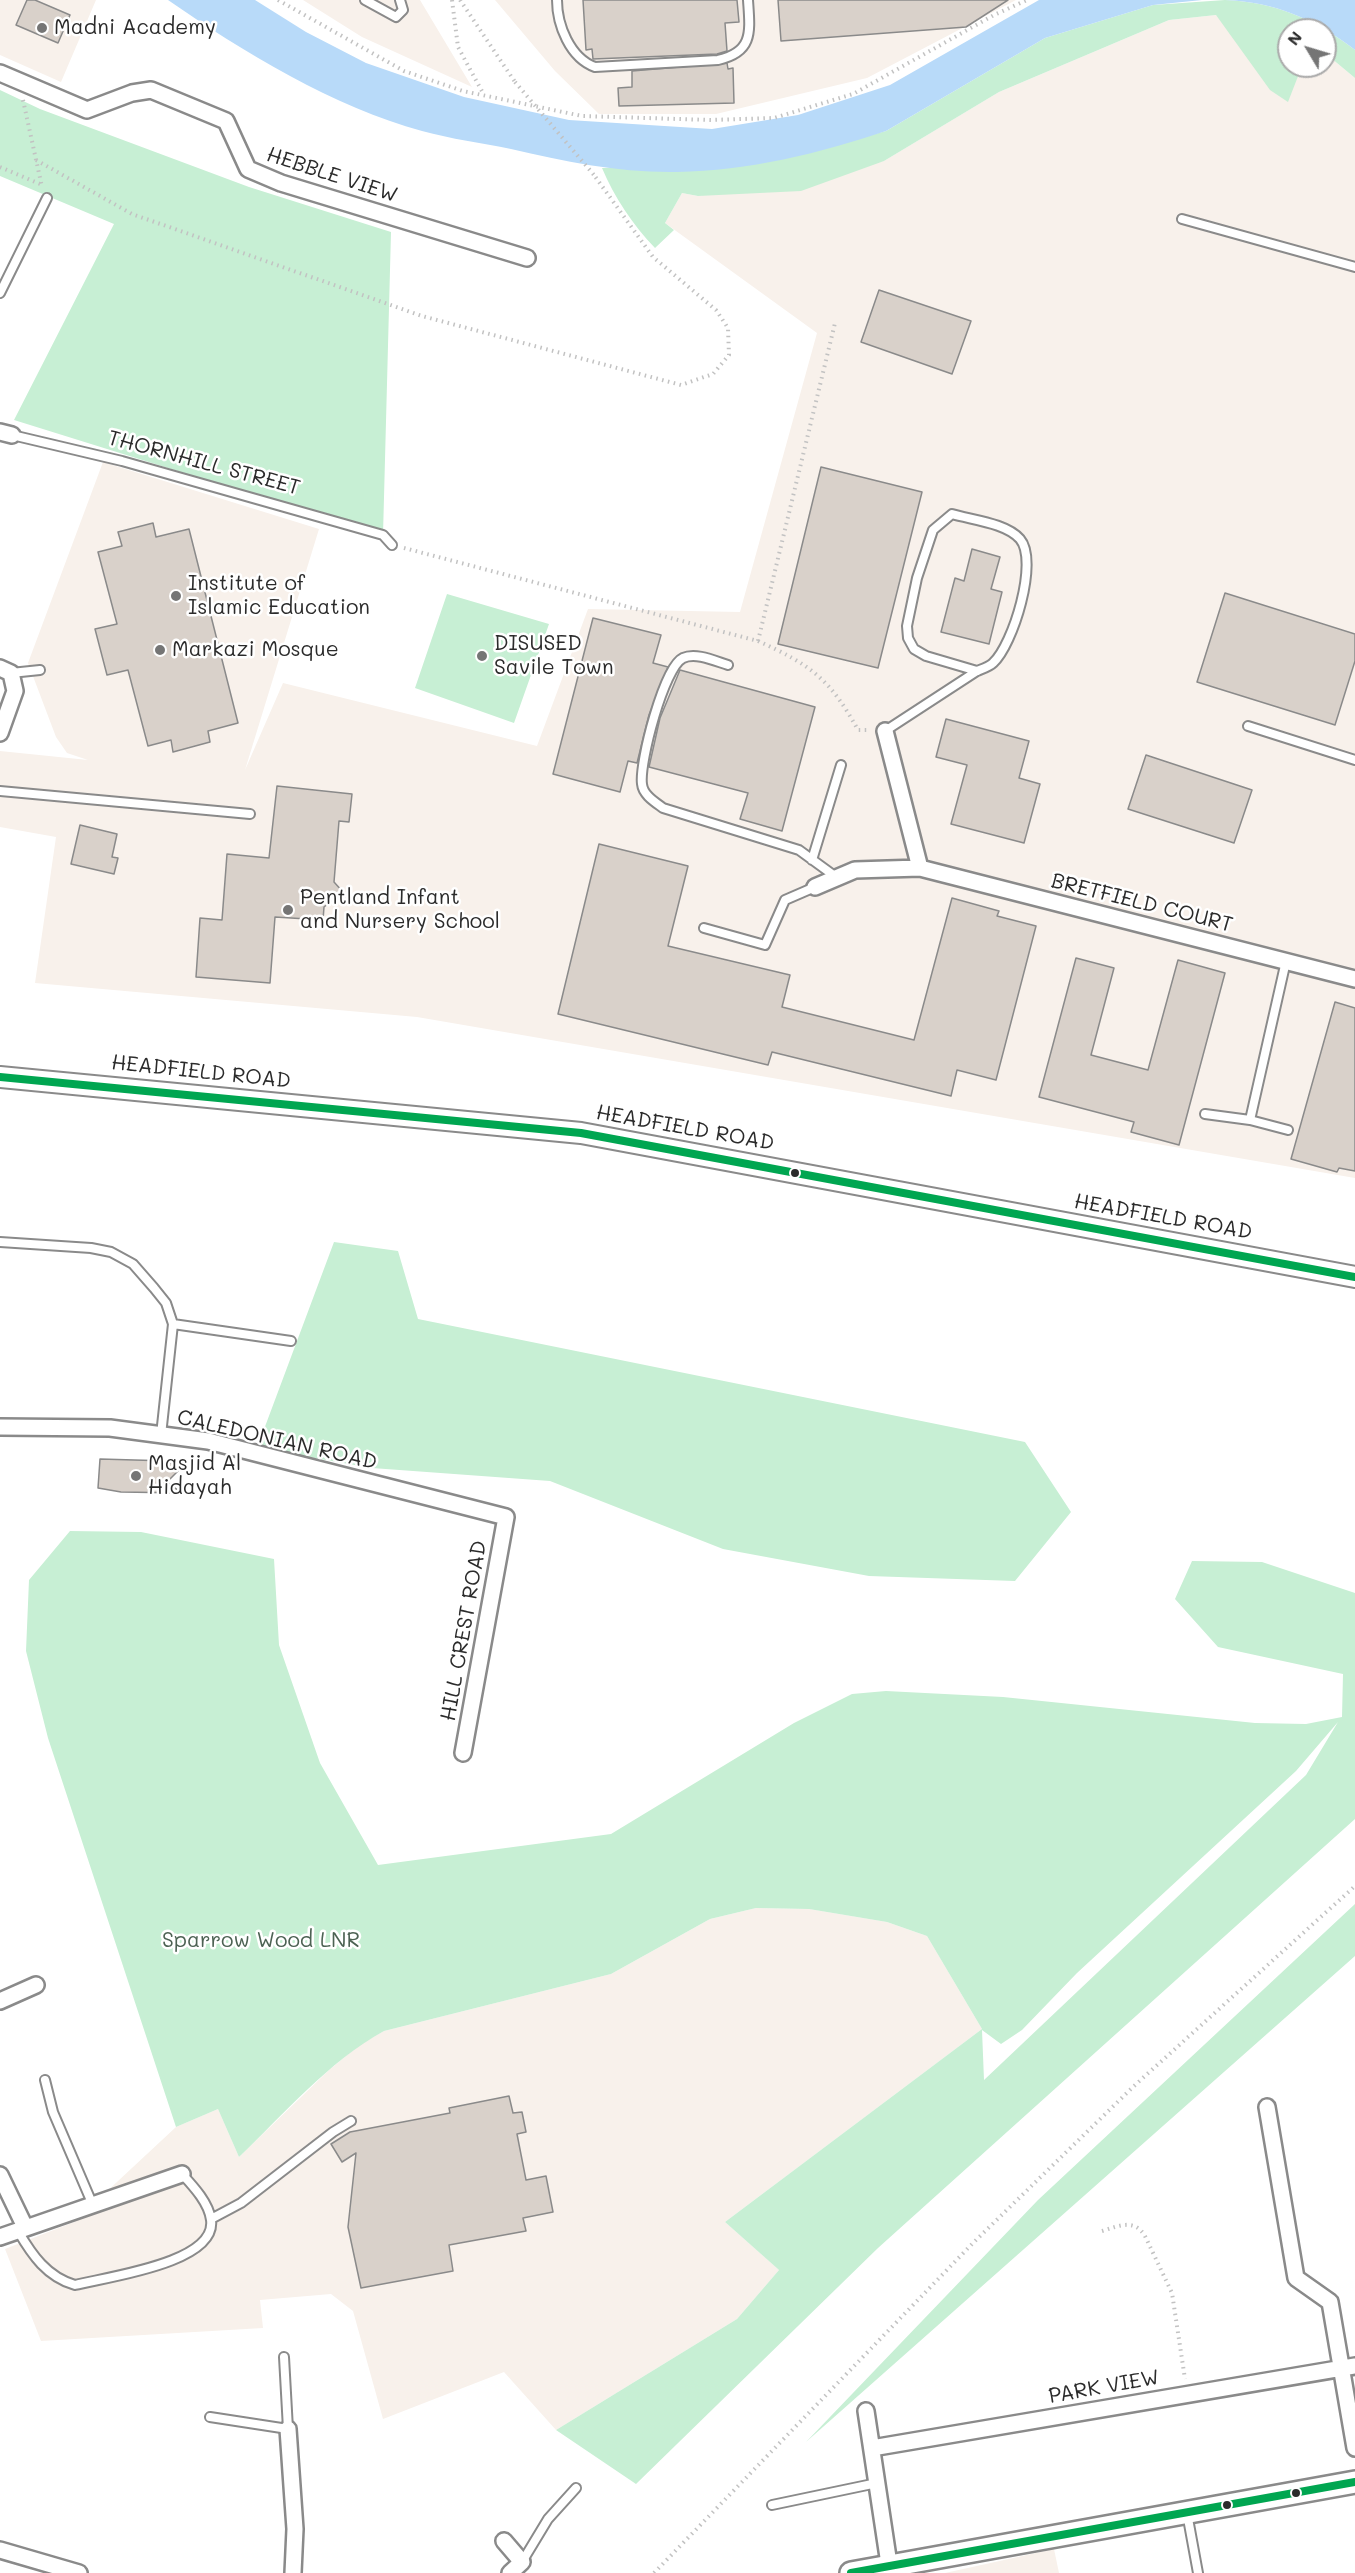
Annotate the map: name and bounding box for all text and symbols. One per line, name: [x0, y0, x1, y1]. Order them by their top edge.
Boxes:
place label: Madni Academy: [54, 15, 216, 41]
north arrow: [1277, 18, 1337, 78]
marker: Madni Academy: [35, 21, 49, 35]
text: N: [1282, 27, 1306, 49]
street label: HEBBLE VIEW: [263, 142, 401, 208]
street label: THORNHILL STREET: [105, 425, 303, 501]
place label: Institute of Islamic Education: [188, 571, 370, 621]
marker: Institute of Islamic Education: [169, 589, 183, 603]
place label: DISUSED Savile Town: [494, 631, 614, 681]
place label: Markazi Mosque: [172, 637, 339, 663]
marker: Markazi Mosque: [153, 643, 167, 657]
marker: DISUSED Savile Town: [475, 649, 489, 663]
street label: BRETFIELD COURT: [1049, 868, 1235, 938]
place label: Pentland Infant and Nursery School: [300, 885, 500, 935]
marker: Pentland Infant and Nursery School: [281, 903, 295, 917]
street label: HEADFIELD ROAD: [110, 1050, 292, 1094]
street label: HEADFIELD ROAD: [594, 1100, 776, 1156]
unlabelled marker: [789, 1167, 801, 1179]
street label: HEADFIELD ROAD: [1072, 1189, 1254, 1245]
street label: CALEDONIAN ROAD: [175, 1405, 379, 1475]
place label: Masjid Al Hidayah: [148, 1451, 241, 1501]
marker: Masjid Al Hidayah: [129, 1469, 143, 1483]
street label: HILL CREST ROAD: [436, 1539, 492, 1723]
park label: Sparrow Wood LNR: [162, 1928, 360, 1954]
street label: PARK VIEW: [1047, 2365, 1161, 2409]
unlabelled marker: [1290, 2487, 1302, 2499]
unlabelled marker: [1221, 2499, 1233, 2511]

